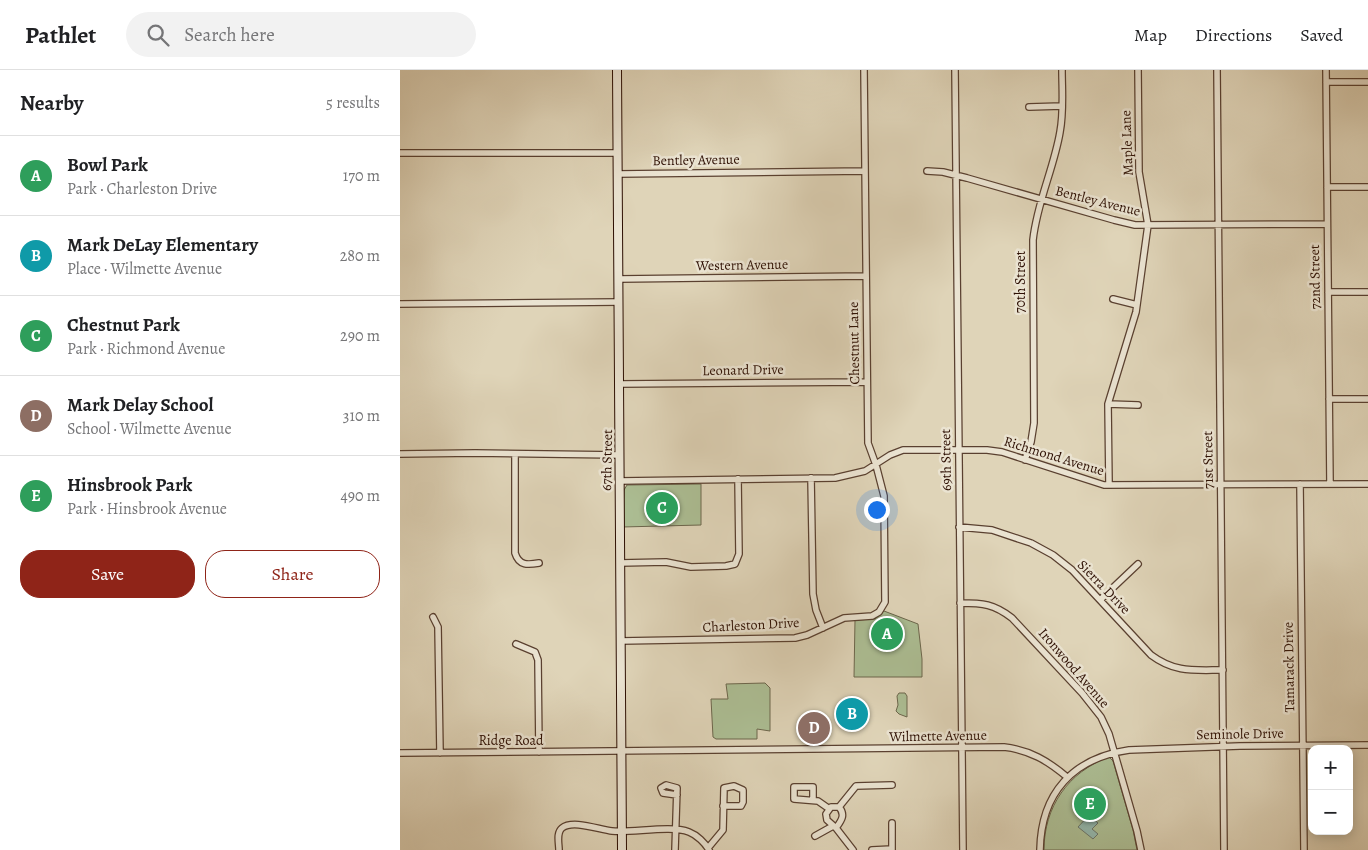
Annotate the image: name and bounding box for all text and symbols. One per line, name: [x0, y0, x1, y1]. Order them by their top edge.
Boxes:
search box: [126, 12, 476, 57]
text: Pathlet: [25, 19, 96, 51]
icon: search: [144, 21, 172, 49]
text: Search here: [184, 22, 275, 48]
text: Map: [1134, 23, 1167, 47]
text: Directions: [1195, 23, 1272, 47]
text: Saved: [1300, 23, 1343, 47]
text: Nearby: [20, 89, 83, 117]
text: 5 results: [326, 92, 380, 114]
street label: Maple Lane: [1116, 110, 1138, 176]
street label: Bentley Avenue: [652, 150, 740, 170]
text: Bowl Park: [67, 152, 148, 178]
text: A: [31, 165, 41, 187]
text: 170 m: [343, 165, 380, 187]
text: Park · Charleston Drive: [67, 178, 217, 200]
street label: Bentley Avenue: [1053, 181, 1143, 221]
text: Mark DeLay Elementary: [67, 232, 258, 258]
street label: 72nd Street: [1305, 244, 1325, 310]
text: B: [31, 245, 41, 267]
text: 280 m: [340, 245, 380, 267]
street label: 70th Street: [1011, 250, 1030, 313]
street label: Western Avenue: [695, 255, 788, 275]
text: Place · Wilmette Avenue: [67, 258, 222, 280]
street label: Chestnut Lane: [844, 301, 864, 385]
text: Chestnut Park: [67, 312, 180, 338]
text: C: [31, 325, 41, 347]
text: 290 m: [340, 325, 380, 347]
text: Park · Richmond Avenue: [67, 338, 225, 360]
street label: Leonard Drive: [702, 360, 784, 380]
text: Mark Delay School: [67, 392, 214, 418]
text: D: [30, 405, 42, 427]
text: 310 m: [343, 405, 380, 427]
text: School · Wilmette Avenue: [67, 418, 232, 440]
street label: 69th Street: [936, 428, 956, 491]
street label: 67th Street: [597, 429, 617, 491]
street label: 71st Street: [1198, 430, 1218, 489]
street label: Richmond Avenue: [1001, 432, 1107, 480]
text: Hinsbrook Park: [67, 472, 192, 498]
text: E: [31, 485, 41, 507]
text: 490 m: [340, 485, 380, 507]
pin: C: [646, 489, 678, 527]
your location: [864, 497, 890, 523]
text: Park · Hinsbrook Avenue: [67, 498, 227, 520]
button: Save: [20, 550, 195, 598]
button: Share: [205, 550, 380, 598]
street label: Sierra Drive: [1073, 556, 1135, 618]
street label: Charleston Drive: [702, 613, 800, 637]
pin: A: [871, 615, 903, 653]
street label: Tamarack Drive: [1279, 622, 1299, 712]
street label: Ironwood Avenue: [1034, 624, 1114, 712]
pin: B: [836, 695, 868, 733]
pin: D: [798, 709, 830, 747]
street label: Seminole Drive: [1196, 724, 1284, 744]
street label: Wilmette Avenue: [888, 726, 987, 746]
street label: Ridge Road: [478, 731, 544, 750]
map controls: [1308, 745, 1353, 835]
button: +: [1308, 745, 1353, 790]
pin: E: [1074, 785, 1106, 823]
button: −: [1308, 790, 1353, 835]

